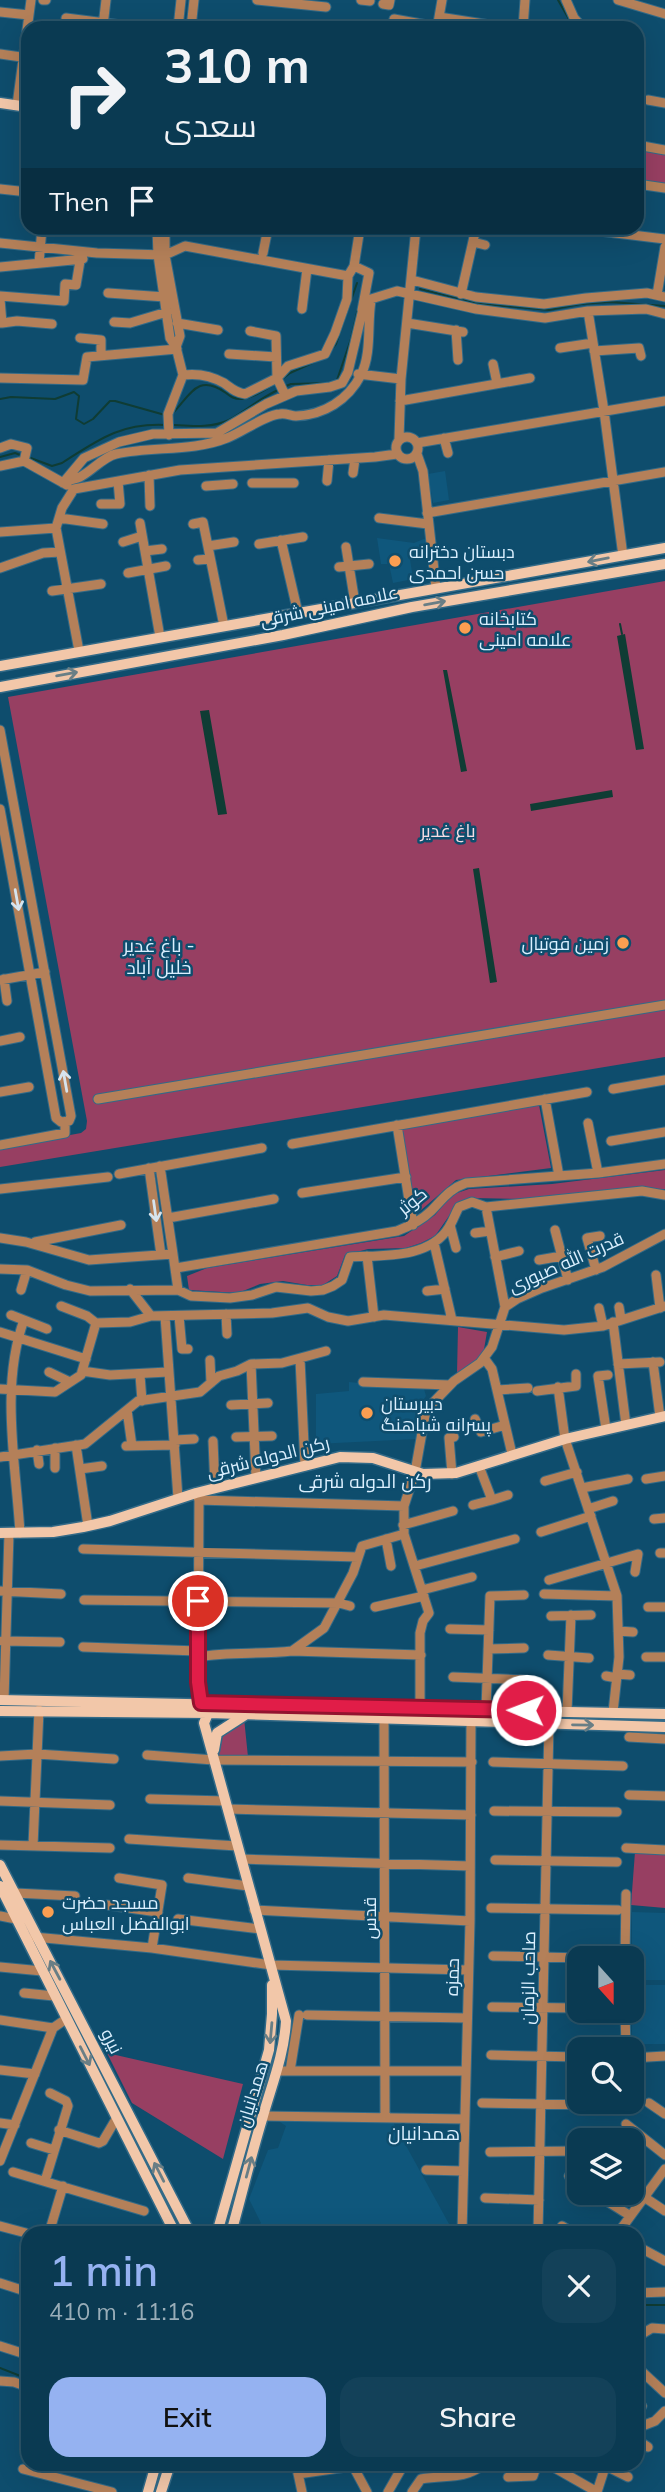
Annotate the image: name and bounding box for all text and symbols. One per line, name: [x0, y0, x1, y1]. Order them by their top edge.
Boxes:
text: 310 m: [164, 34, 310, 95]
icon: right: [49, 49, 140, 140]
text: سعدی: [164, 105, 257, 145]
icon: arrive: [123, 182, 161, 220]
text: Then: [49, 185, 109, 218]
place label: دبستان دخترانه حسن احمدی: [409, 540, 515, 584]
marker: دبستان دخترانه حسن احمدی: [387, 553, 403, 569]
one-way arrow: [587, 554, 610, 568]
street label: علامه امینی شرقی: [258, 580, 400, 632]
one-way arrow: [423, 596, 446, 609]
place label: کتابخانه علامه امینی: [479, 607, 571, 651]
marker: کتابخانه علامه امینی: [457, 620, 473, 636]
one-way arrow: [55, 667, 78, 680]
park label: باغ غدیر: [419, 819, 476, 843]
one-way arrow: [10, 888, 24, 911]
place label: زمین فوتبال: [521, 932, 609, 955]
district label: باغ غدیر - خلیل آباد: [122, 933, 195, 979]
marker: زمین فوتبال: [615, 935, 631, 951]
one-way arrow: [58, 1070, 71, 1093]
street label: کوثر: [392, 1182, 432, 1221]
one-way arrow: [149, 1199, 162, 1222]
street label: قدرت الله صبوری: [505, 1226, 627, 1298]
place label: دبیرستان پسرانه شباهنگ: [381, 1392, 491, 1437]
marker: دبیرستان پسرانه شباهنگ: [359, 1405, 375, 1421]
street label: رکن الدوله شرقی: [204, 1431, 332, 1483]
district label: رکن الدوله شرقی: [299, 1469, 431, 1493]
pin: [168, 1571, 228, 1631]
icon: arrive: [179, 1582, 217, 1620]
position arrow: [489, 1673, 563, 1747]
one-way arrow: [571, 1718, 594, 1732]
place label: مسجد حضرت ابوالفضل العباس: [62, 1891, 190, 1935]
street label: قدس: [358, 1897, 381, 1939]
marker: مسجد حضرت ابوالفضل العباس: [40, 1904, 56, 1920]
street label: صاحب الزمان: [516, 1931, 540, 2025]
north arrow: [567, 1946, 644, 2023]
map controls: [567, 1946, 644, 2205]
street label: حمزه: [440, 1958, 464, 1996]
one-way arrow: [48, 1960, 62, 1980]
one-way arrow: [264, 2021, 277, 2044]
street label: نیرو: [96, 2025, 128, 2057]
button: search: [567, 2037, 644, 2114]
one-way arrow: [79, 2046, 93, 2066]
street label: همدانیان: [231, 2058, 273, 2130]
district label: همدانیان: [388, 2121, 460, 2145]
button: layers: [567, 2128, 644, 2205]
one-way arrow: [243, 2156, 256, 2179]
one-way arrow: [152, 2162, 166, 2183]
text: 1 min: [49, 2244, 158, 2297]
button: close: [542, 2249, 616, 2323]
text: 410 m · 11:16: [49, 2297, 194, 2326]
button: Exit: [49, 2377, 326, 2457]
button: Share: [340, 2377, 616, 2457]

